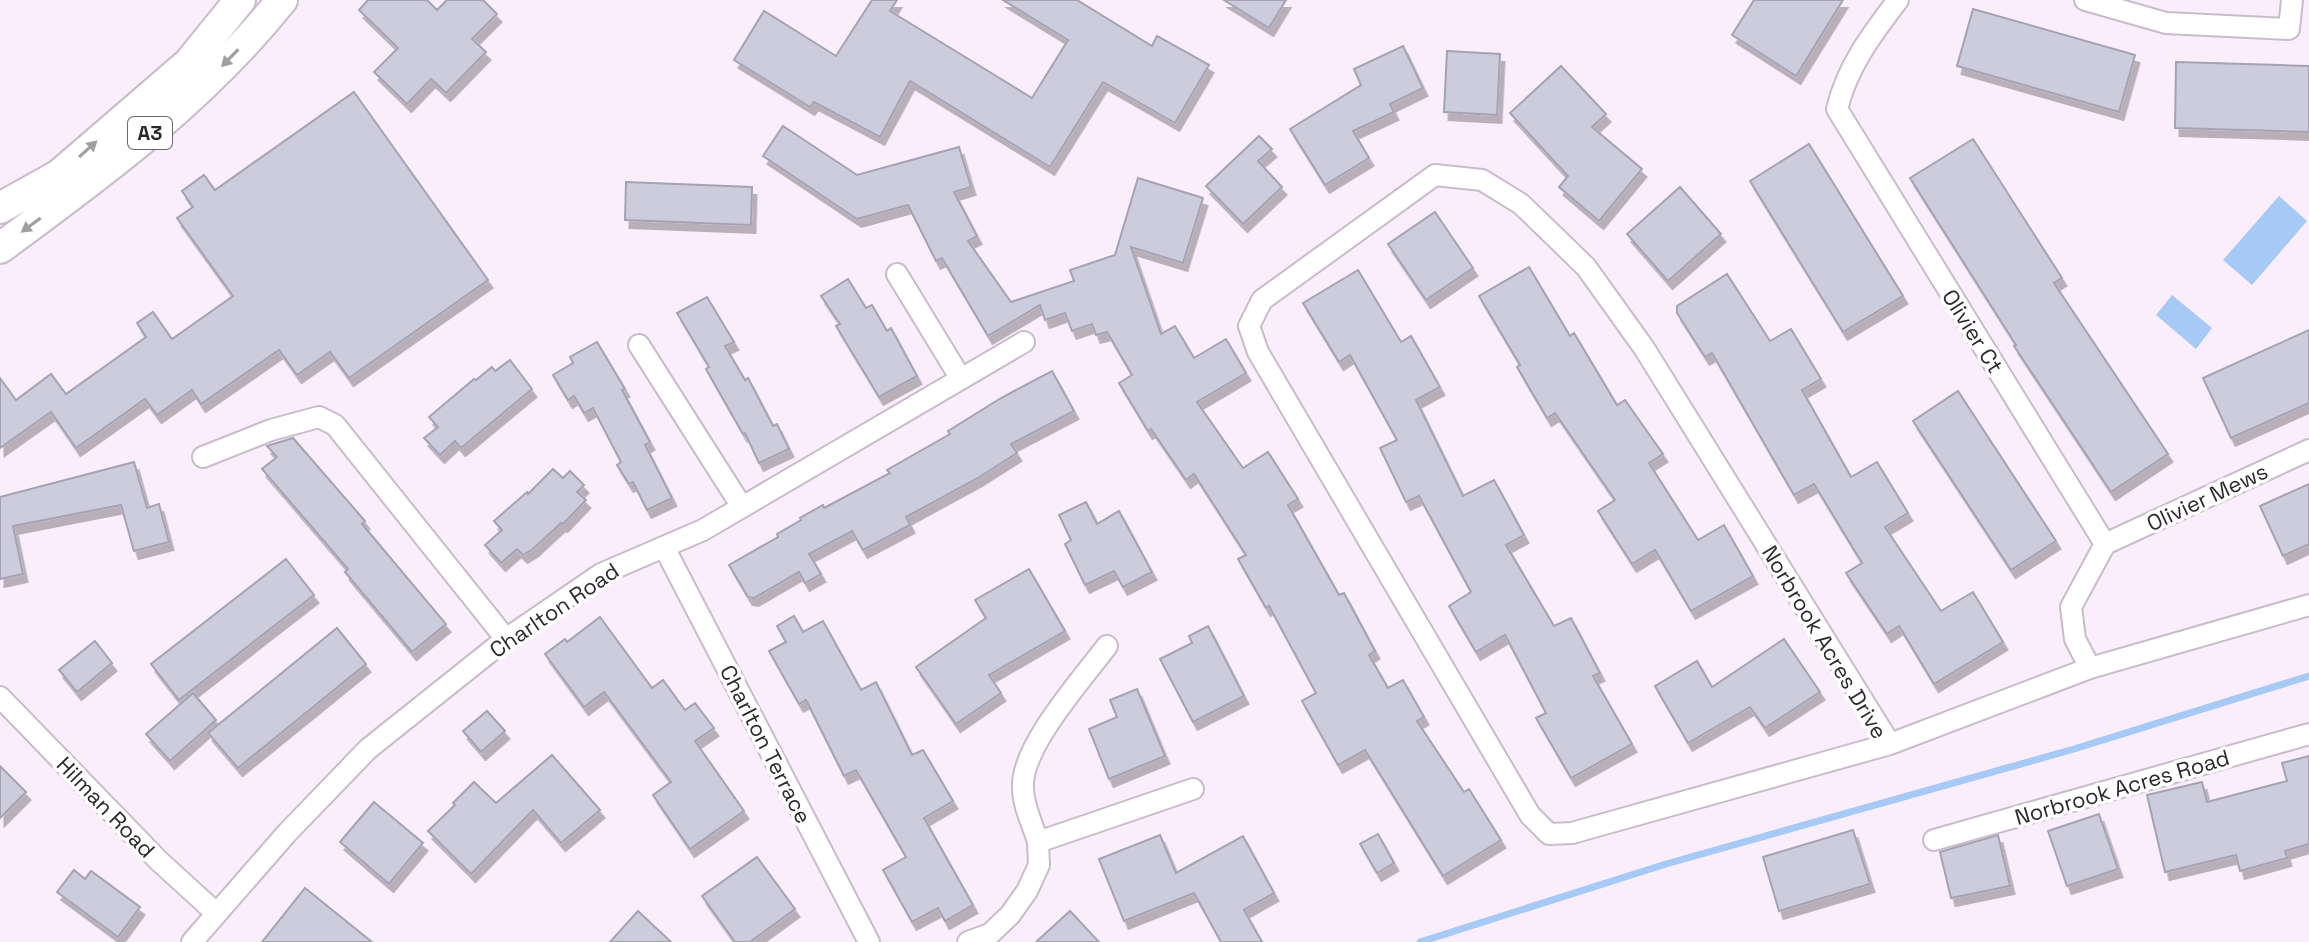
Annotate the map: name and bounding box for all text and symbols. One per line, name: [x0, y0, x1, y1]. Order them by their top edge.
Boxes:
one-way arrow: [222, 48, 240, 67]
road number: A3: [128, 117, 172, 149]
one-way arrow: [78, 141, 97, 159]
one-way arrow: [21, 217, 42, 232]
street label: Olivier Ct: [1936, 284, 2010, 378]
street label: Olivier Mews: [2142, 457, 2272, 537]
street label: Norbrook Acres Drive: [1756, 540, 1894, 744]
street label: Charlton Road: [484, 556, 624, 664]
street label: Charlton Terrace: [714, 660, 818, 828]
street label: Norbrook Acres Road: [2011, 743, 2233, 831]
street label: Hilman Road: [51, 751, 161, 863]

